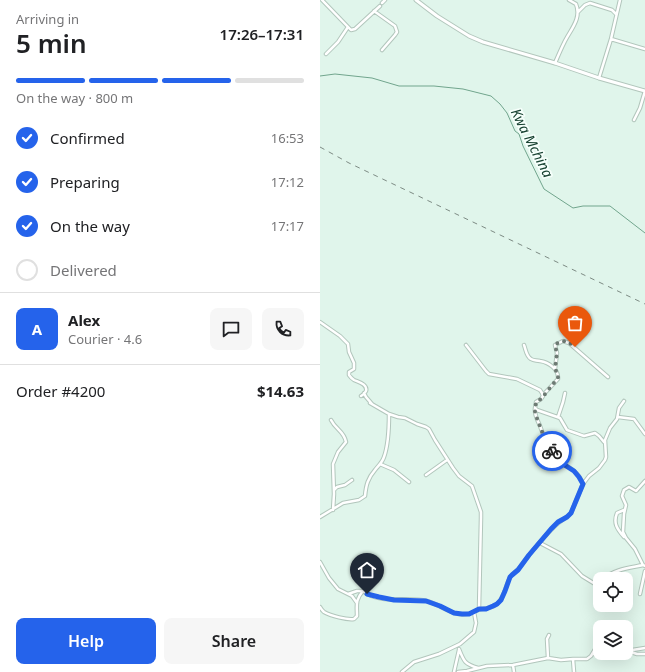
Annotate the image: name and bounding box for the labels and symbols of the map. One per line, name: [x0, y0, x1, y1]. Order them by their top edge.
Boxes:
water label: Kwa Mchina: [507, 105, 558, 181]
pin: [558, 306, 592, 347]
courier: [532, 431, 572, 471]
pin: [350, 553, 384, 594]

